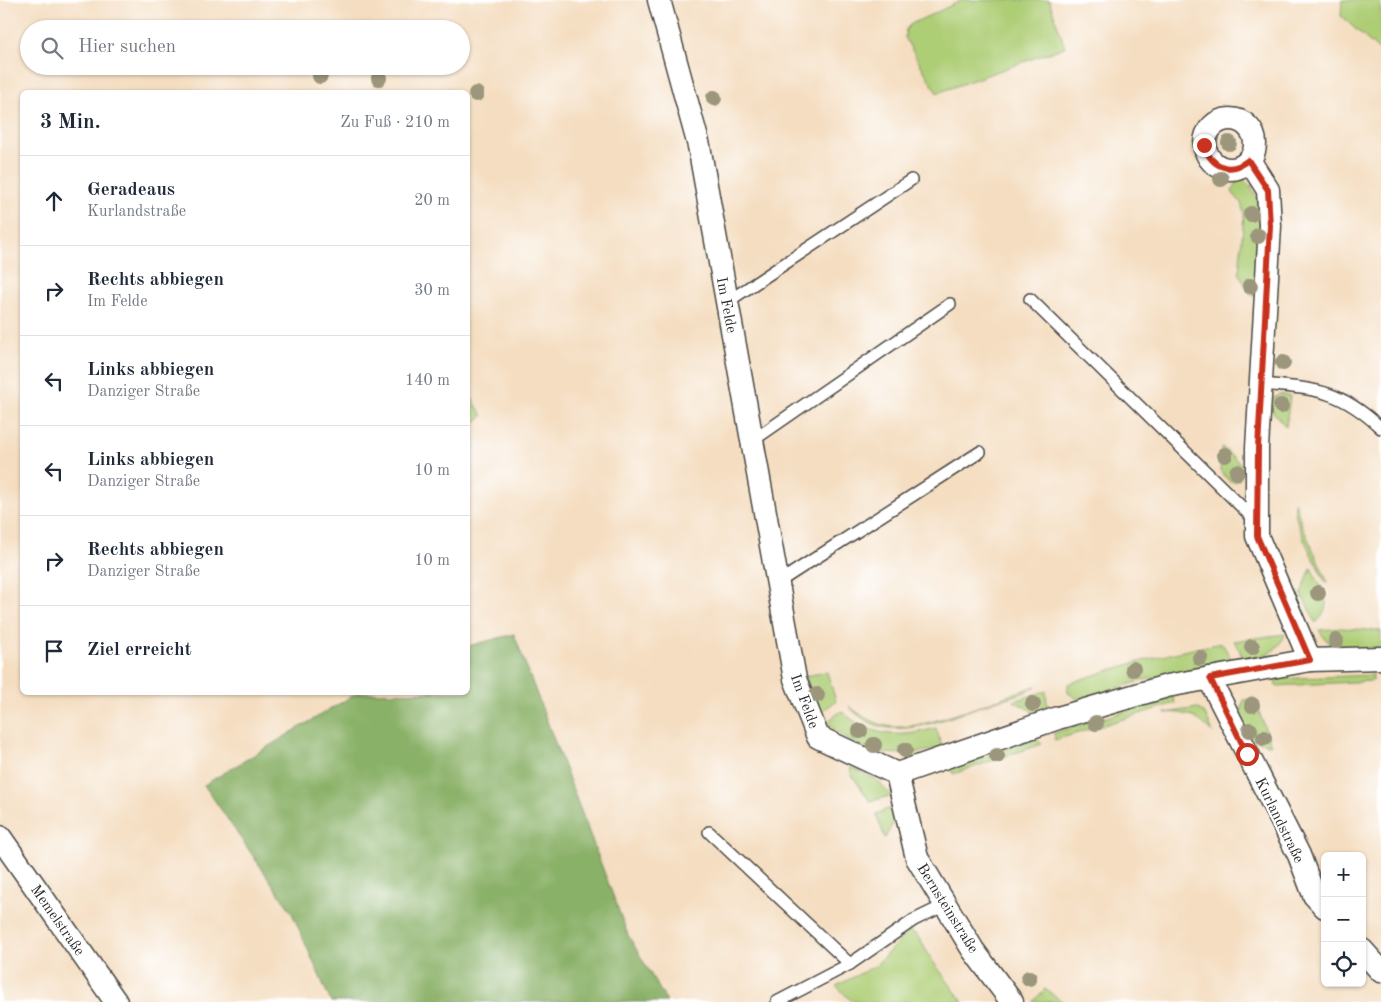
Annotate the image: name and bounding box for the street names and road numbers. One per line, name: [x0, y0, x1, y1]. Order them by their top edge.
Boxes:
street label: Im Felde: [713, 276, 738, 335]
street label: Im Felde: [787, 672, 820, 731]
street label: Kurlandstraße: [1252, 776, 1306, 866]
street label: Bernsteinstraße: [913, 861, 980, 956]
street label: Memelstraße: [27, 883, 87, 959]

